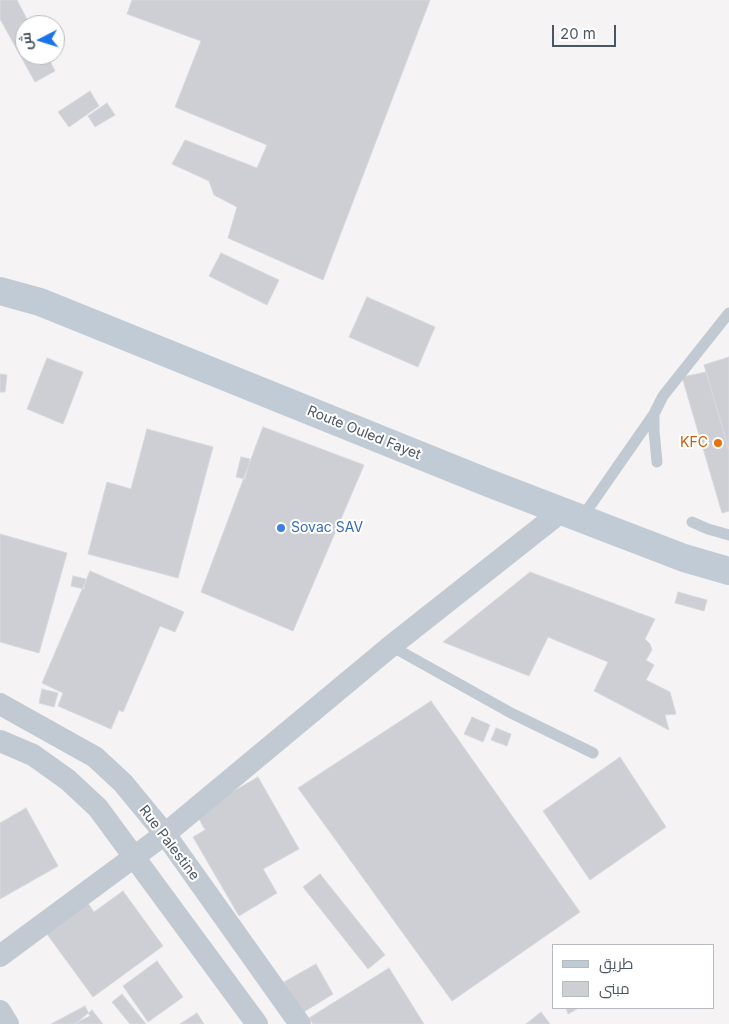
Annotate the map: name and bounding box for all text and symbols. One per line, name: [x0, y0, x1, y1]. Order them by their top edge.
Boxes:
north arrow: [15, 15, 65, 65]
scale bar: [554, 15, 618, 47]
text: 20 m: [560, 24, 596, 43]
text: ش: [16, 32, 35, 51]
street label: Route Ouled Fayet: [305, 403, 423, 463]
place label: KFC: [680, 435, 708, 451]
marker: KFC: [712, 437, 724, 449]
place label: Sovac SAV: [291, 520, 363, 536]
marker: Sovac SAV: [275, 522, 287, 534]
street label: Rue Palestine: [135, 802, 203, 884]
legend: [552, 944, 714, 1009]
text: طريق: [599, 954, 633, 973]
text: مبنى: [599, 979, 630, 998]

